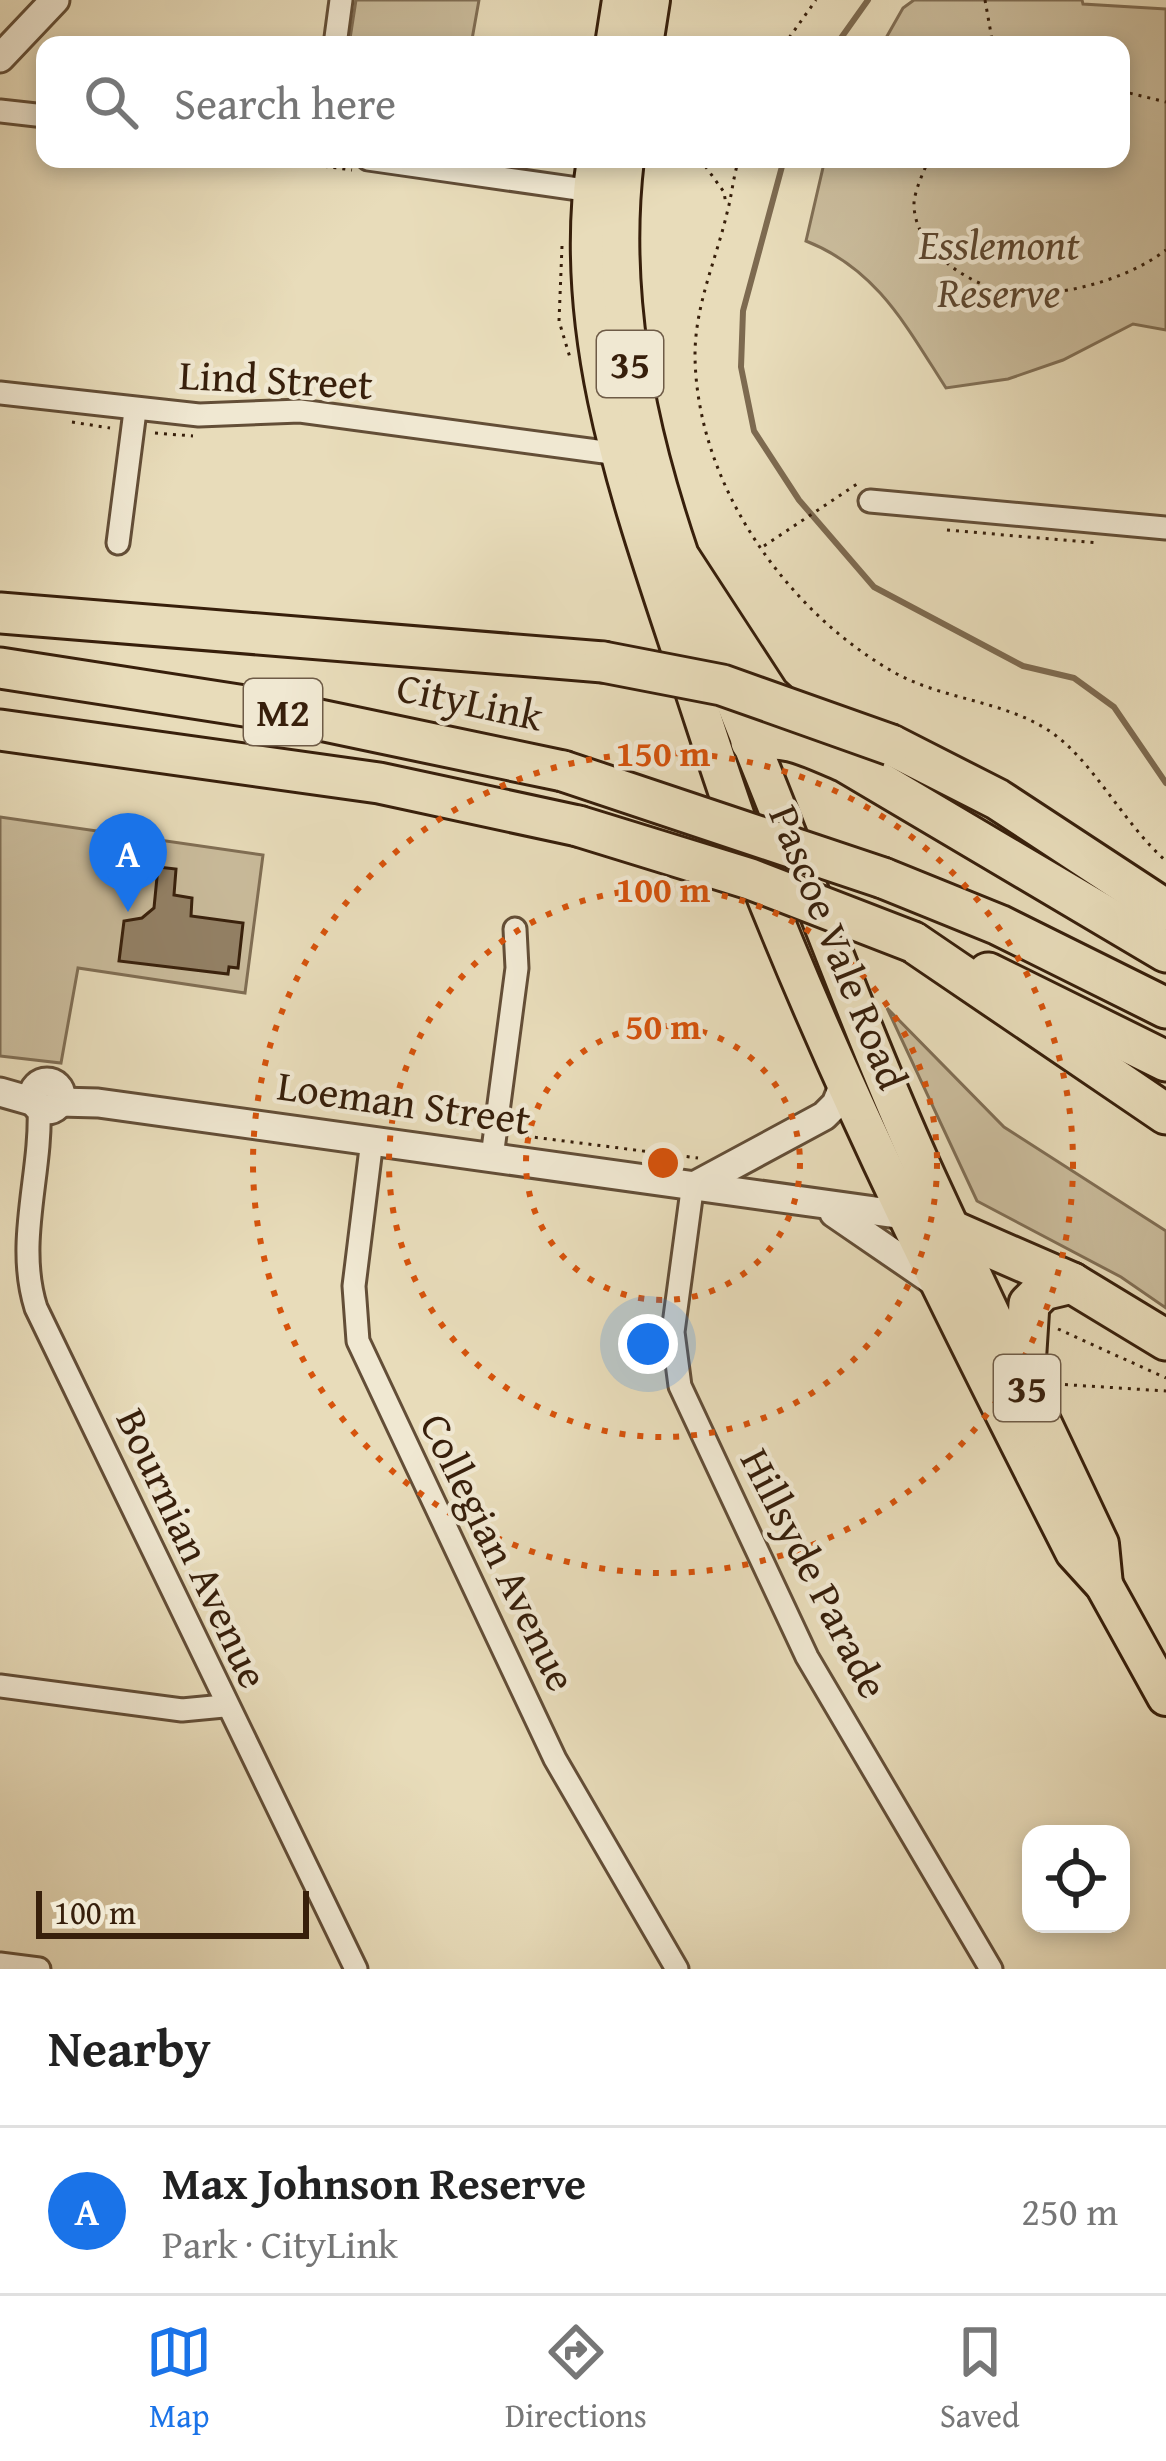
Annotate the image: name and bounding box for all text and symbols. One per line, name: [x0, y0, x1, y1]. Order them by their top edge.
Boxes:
search box: [36, 36, 1130, 168]
icon: search: [78, 69, 144, 135]
text: Search here: [174, 70, 396, 135]
park label: Esslemont Reserve: [918, 213, 1080, 322]
road number: 35: [597, 331, 663, 397]
street label: Lind Street: [178, 343, 375, 414]
street label: CityLink: [392, 655, 549, 746]
road number: M2: [244, 679, 322, 745]
text: 150 m: [616, 726, 711, 779]
street label: Pascoe Vale Road: [755, 796, 924, 1099]
pin: A: [89, 813, 167, 912]
text: 100 m: [616, 862, 711, 915]
text: 50 m: [625, 999, 701, 1052]
street label: Loeman Street: [274, 1054, 535, 1149]
centre of rings: [642, 1142, 684, 1184]
your location: [618, 1314, 678, 1374]
road number: 35: [994, 1355, 1060, 1421]
street label: Bournian Avenue: [102, 1398, 285, 1698]
street label: Collegian Avenue: [406, 1403, 593, 1701]
street label: Hillsyde Parade: [726, 1437, 905, 1708]
map controls: [1022, 1825, 1130, 1933]
button: locate: [1022, 1825, 1130, 1933]
scale bar: [36, 1885, 309, 1938]
text: 100 m: [54, 1888, 136, 1936]
text: Nearby: [48, 2010, 211, 2085]
text: Max Johnson Reserve: [162, 2150, 586, 2215]
text: A: [75, 2182, 99, 2239]
text: 250 m: [1021, 2182, 1118, 2239]
text: Park · CityLink: [162, 2215, 398, 2272]
tab: Map: [146, 2319, 212, 2439]
tab: Directions: [505, 2319, 647, 2439]
tab: Saved: [940, 2319, 1020, 2439]

